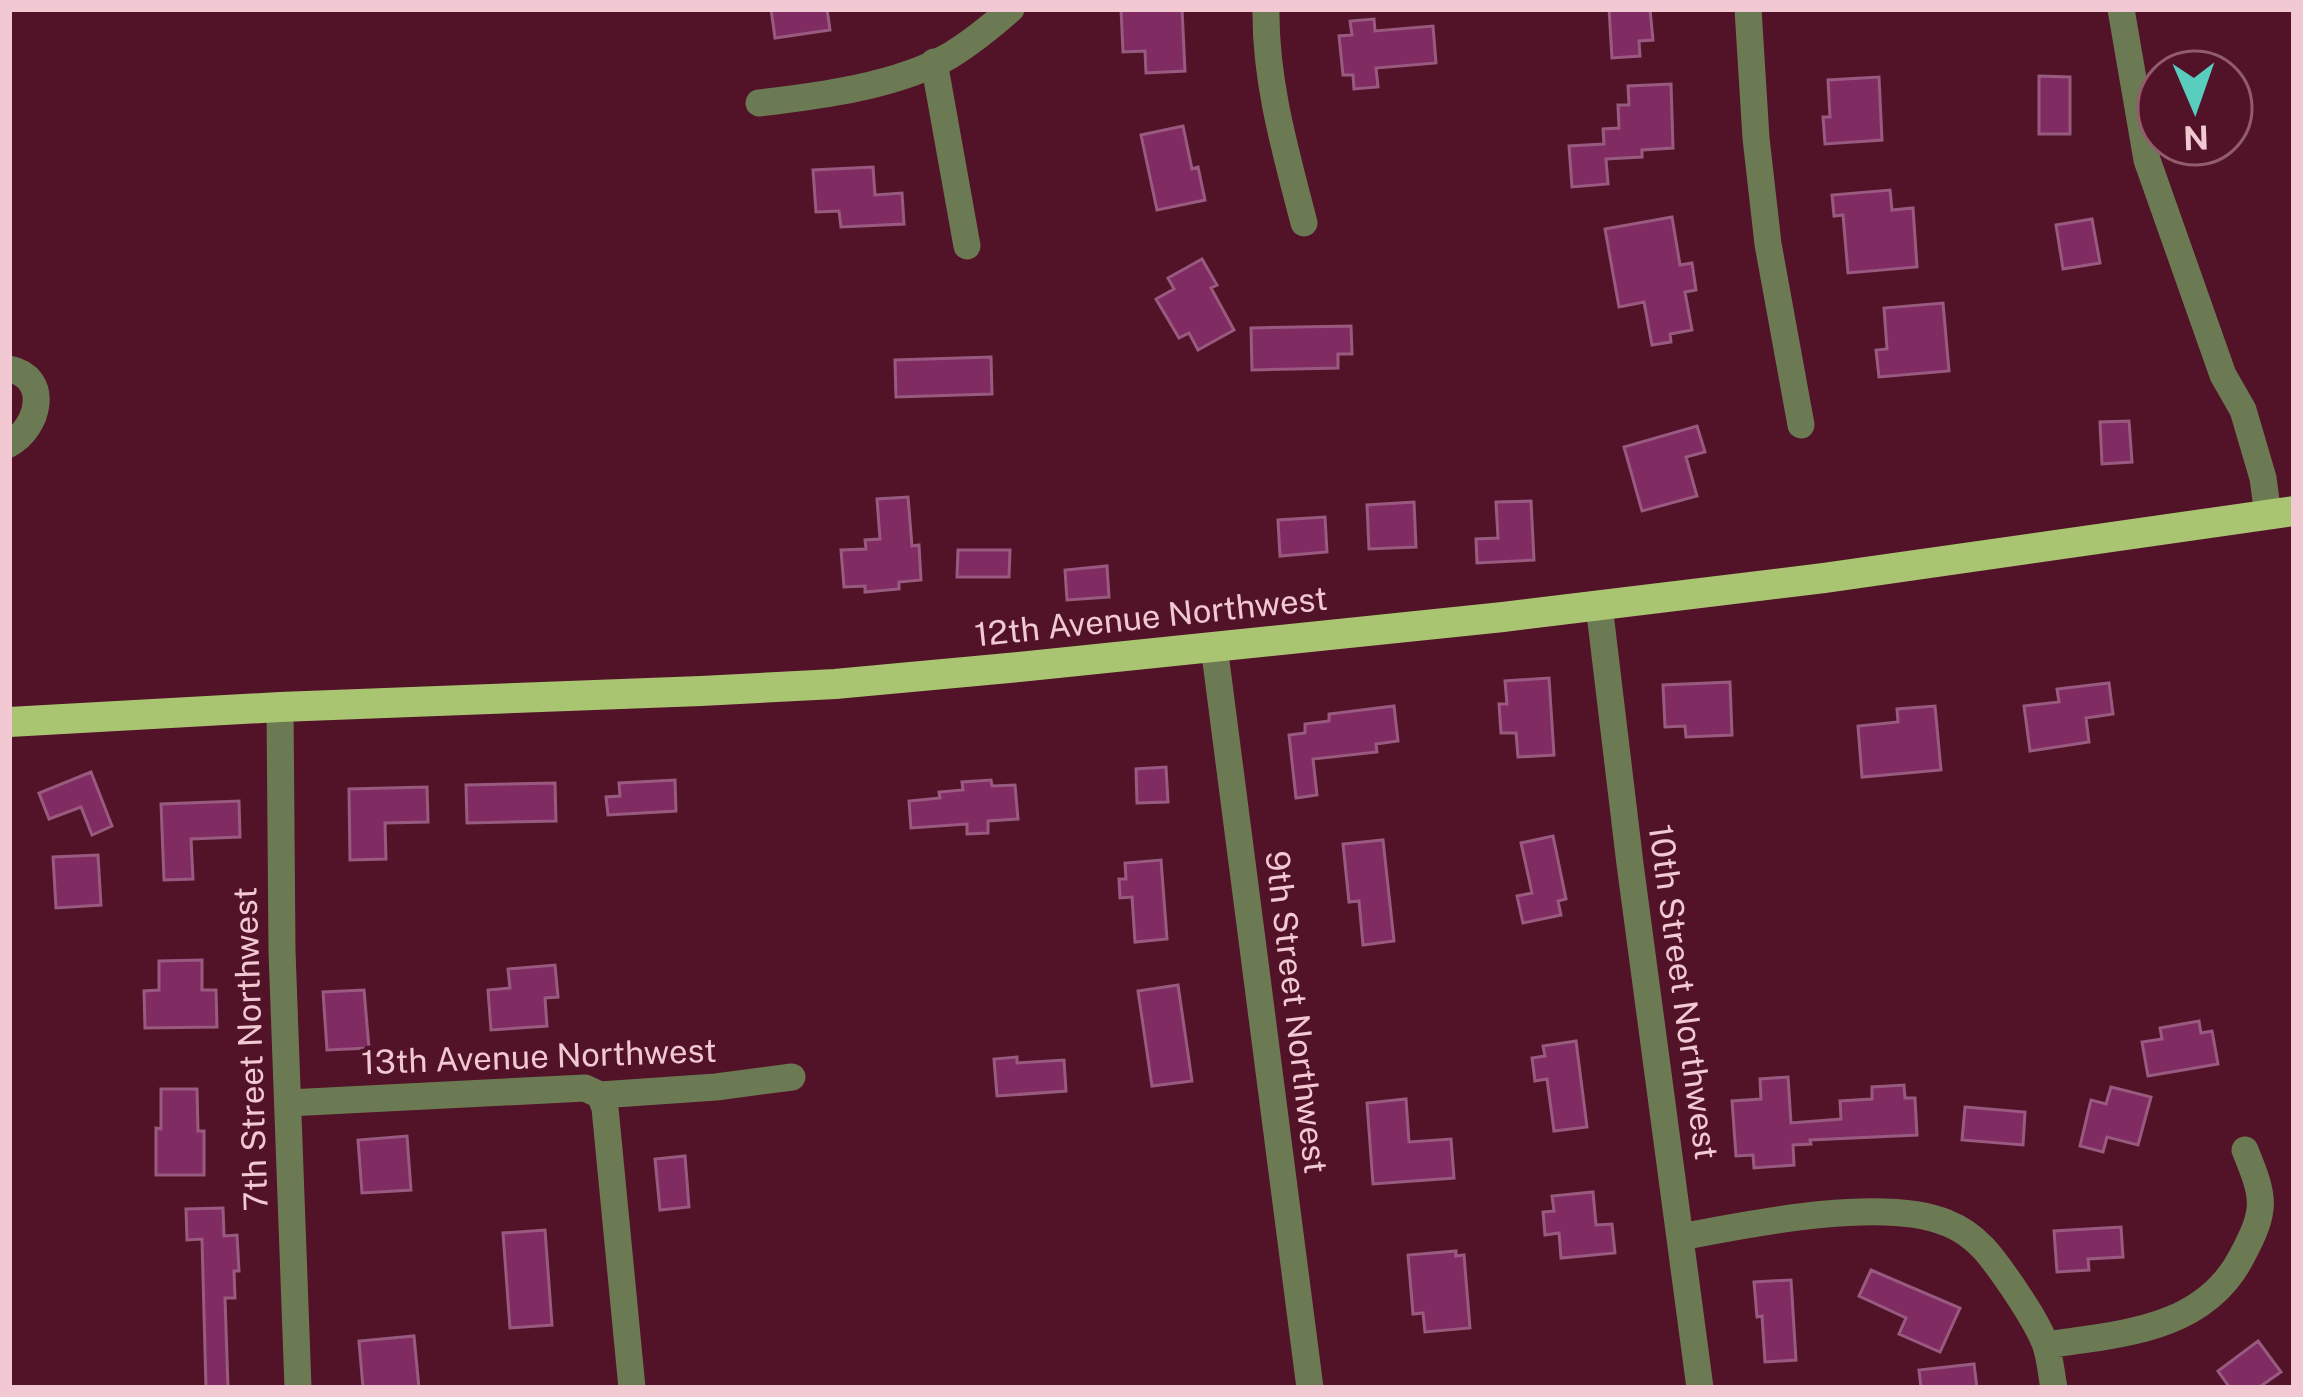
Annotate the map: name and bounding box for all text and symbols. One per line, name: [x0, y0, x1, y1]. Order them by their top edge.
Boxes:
north arrow: [2135, 48, 2255, 168]
text: N: [2182, 119, 2210, 157]
street label: 12th Avenue Northwest: [973, 579, 1329, 653]
street label: 10th Street Northwest: [1642, 822, 1726, 1162]
street label: 9th Street Northwest: [1258, 848, 1336, 1176]
street label: 7th Street Northwest: [225, 886, 275, 1212]
street label: 13th Avenue Northwest: [361, 1031, 717, 1081]

